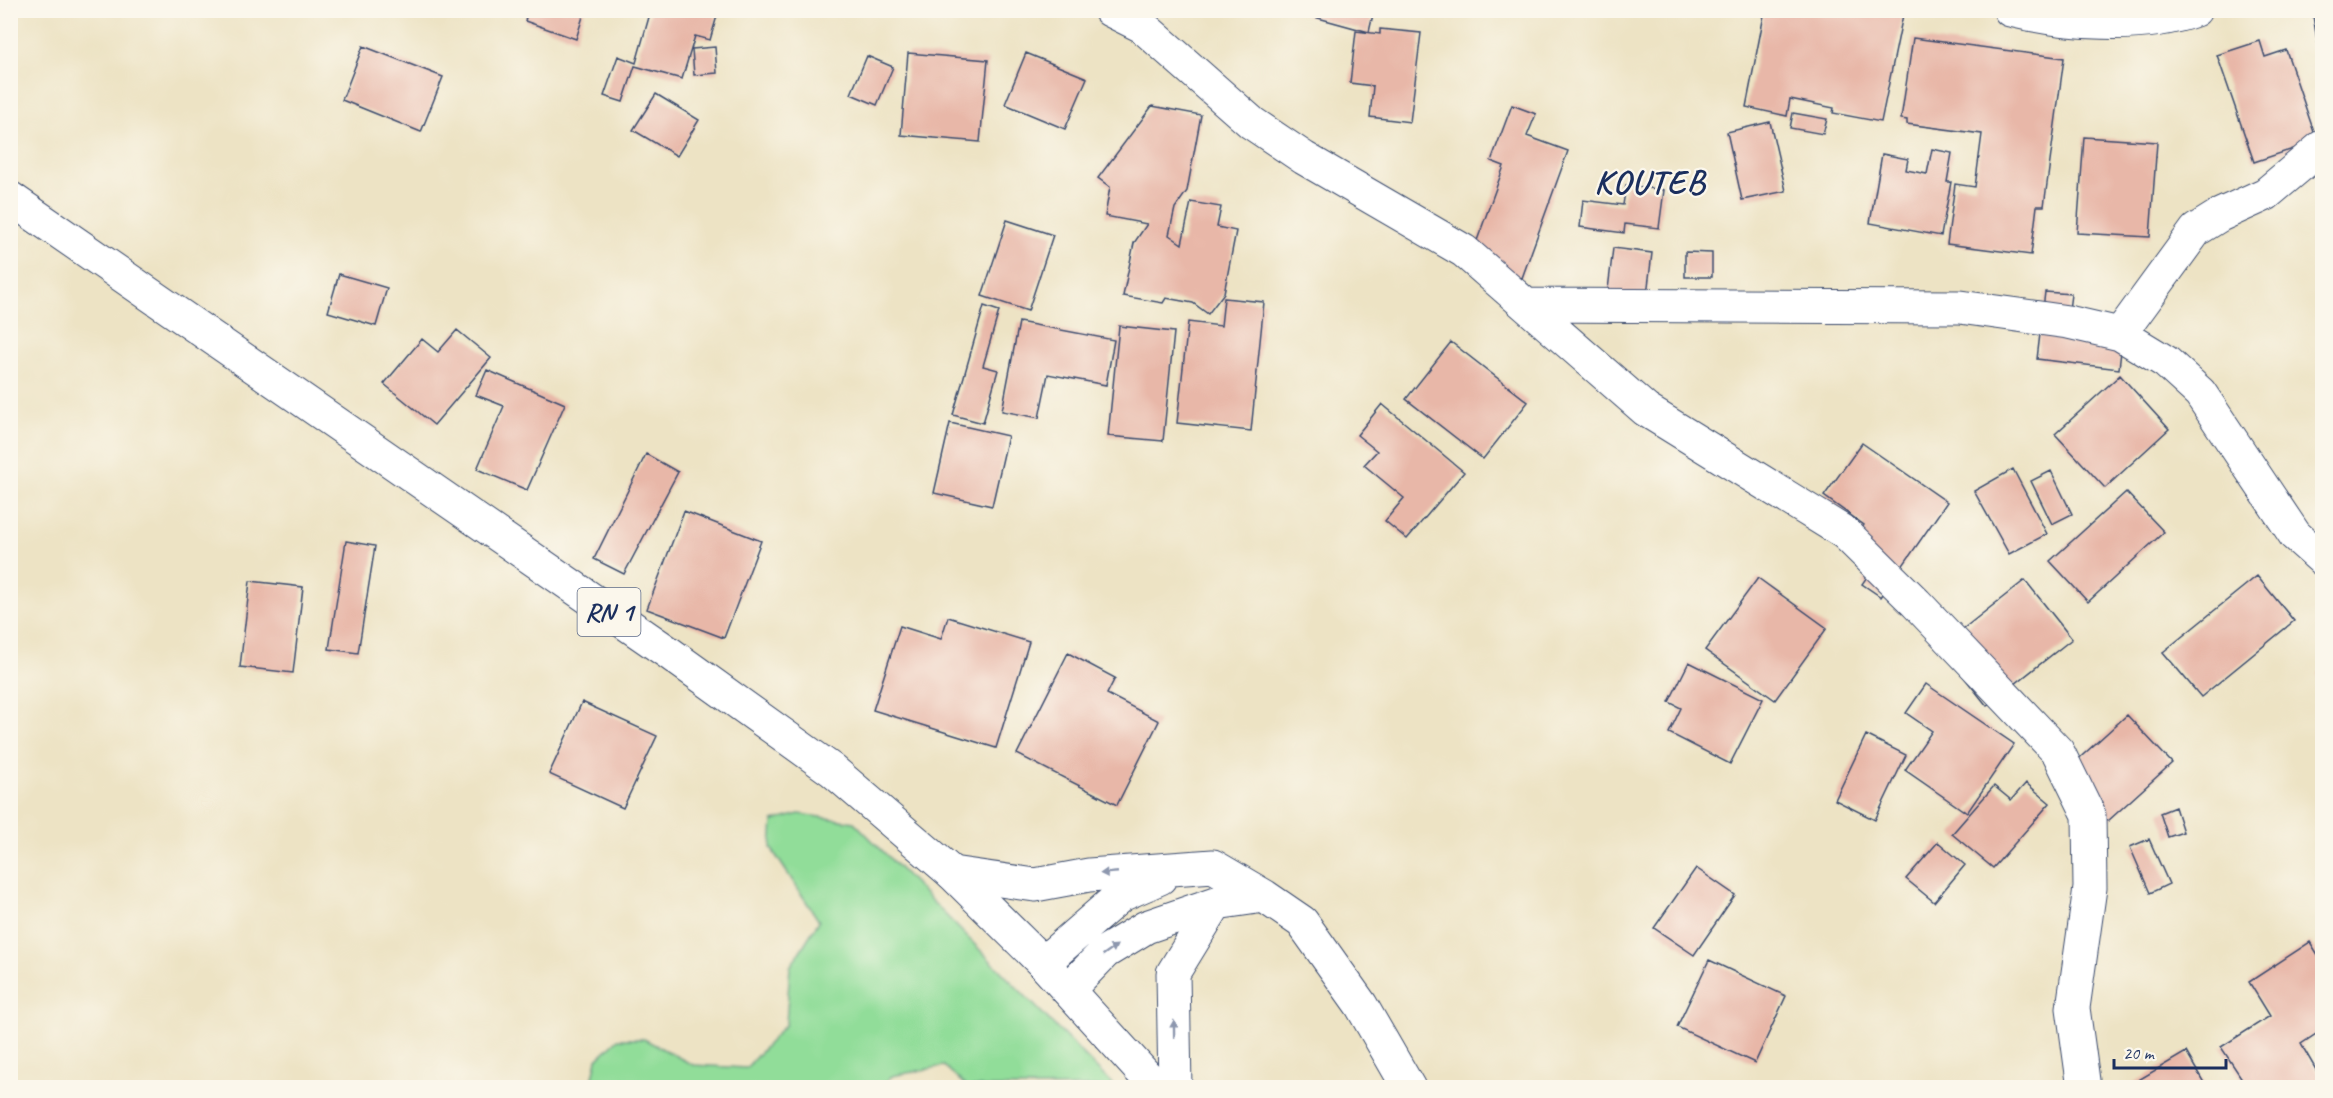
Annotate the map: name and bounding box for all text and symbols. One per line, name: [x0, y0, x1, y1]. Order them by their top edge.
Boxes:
district label: KOUTEB: [1594, 160, 1707, 203]
road number: RN 1: [578, 588, 640, 636]
one-way arrow: [1100, 869, 1119, 878]
one-way arrow: [1102, 944, 1118, 956]
one-way arrow: [1169, 1020, 1179, 1039]
scale bar: [2114, 1032, 2226, 1070]
text: 20 m: [2123, 1042, 2156, 1064]

